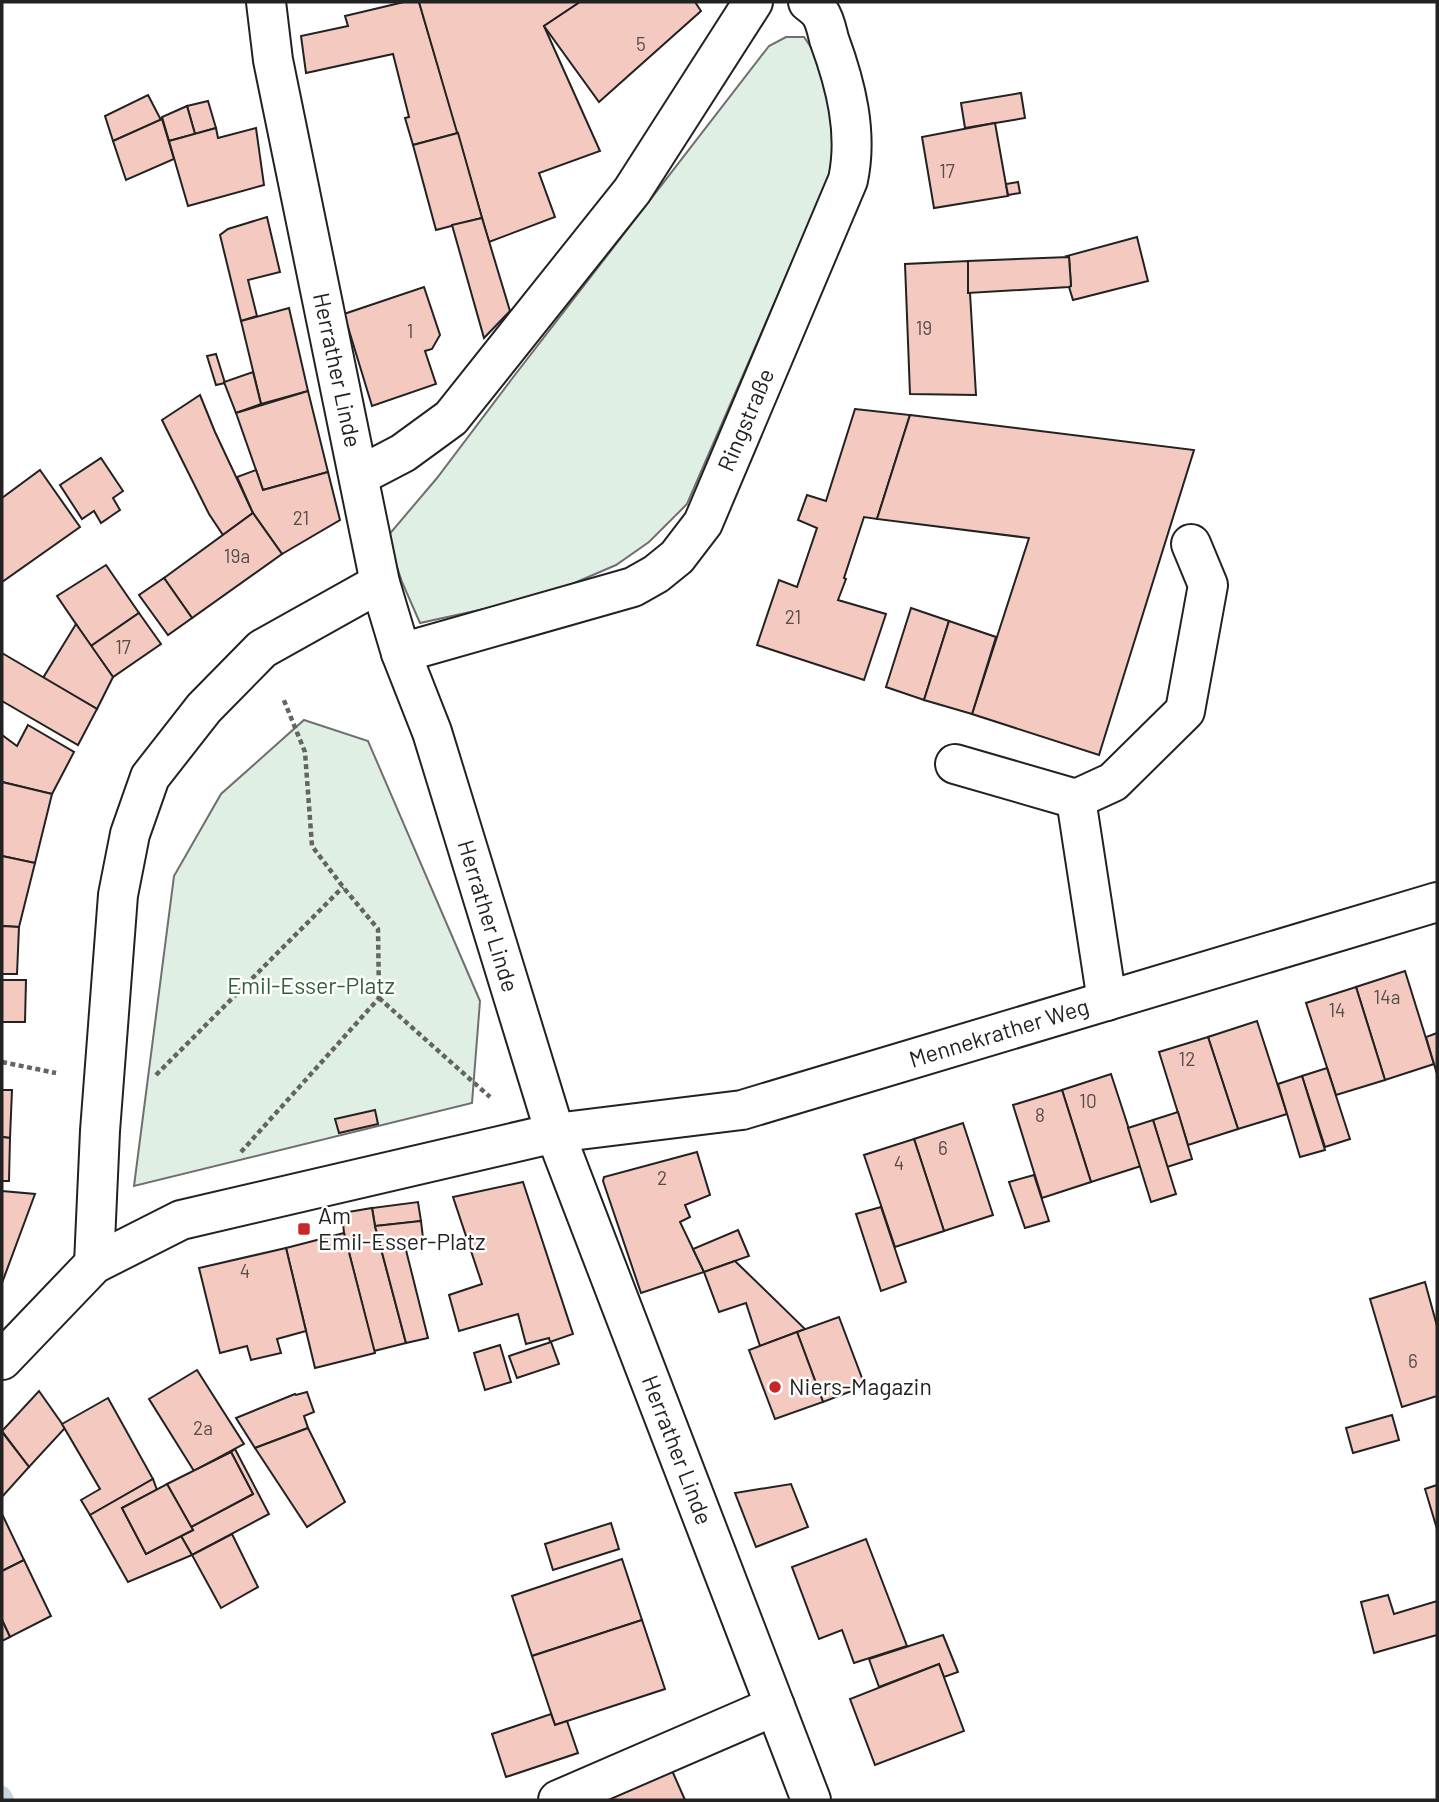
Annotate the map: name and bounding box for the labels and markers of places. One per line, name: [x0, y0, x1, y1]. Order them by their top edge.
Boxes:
place label: Am Emil-Esser-Platz: [318, 1201, 486, 1255]
marker: Am Emil-Esser-Platz: [296, 1221, 312, 1237]
place label: Niers-Magazin: [789, 1372, 932, 1400]
marker: Niers-Magazin: [767, 1379, 783, 1395]

